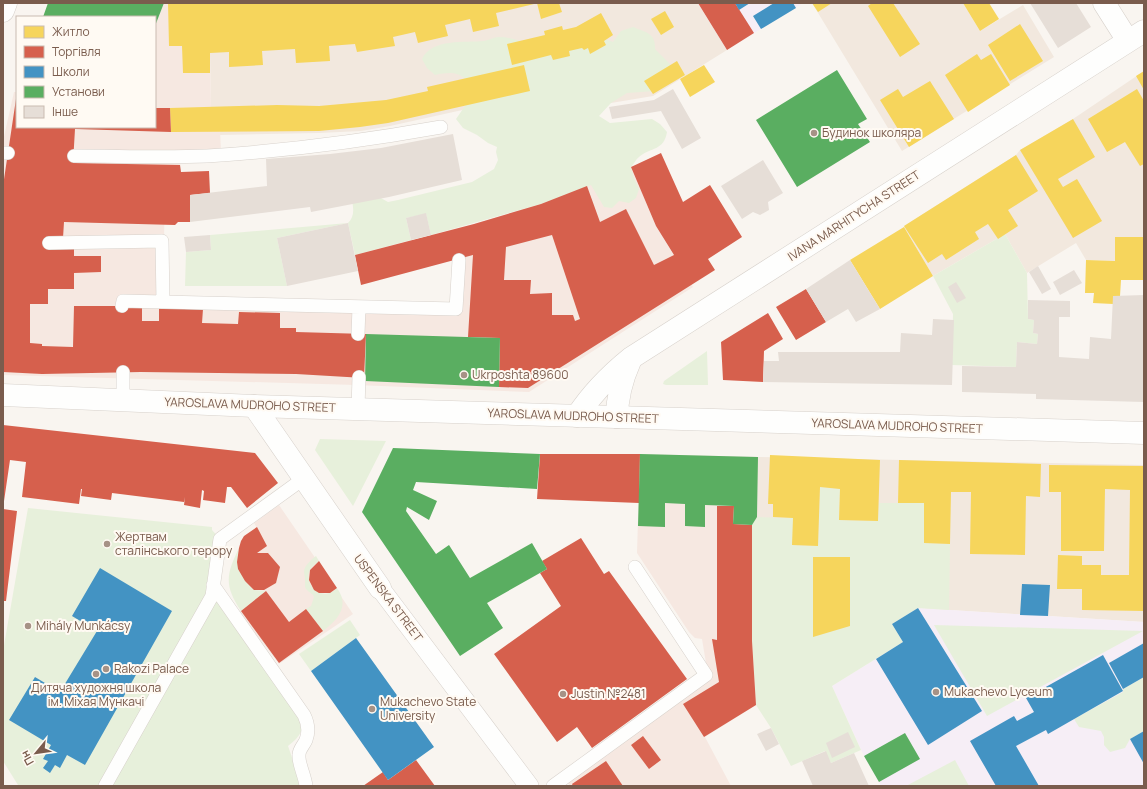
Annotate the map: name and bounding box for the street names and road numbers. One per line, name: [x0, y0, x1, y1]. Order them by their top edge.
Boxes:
street label: IVANA MARHITYCHA STREET: [784, 166, 924, 265]
street label: YAROSLAVA MUDROHO STREET: [164, 393, 337, 416]
street label: YAROSLAVA MUDROHO STREET: [487, 404, 660, 427]
street label: YAROSLAVA MUDROHO STREET: [811, 414, 984, 437]
street label: USPENSKA STREET: [350, 551, 427, 646]

